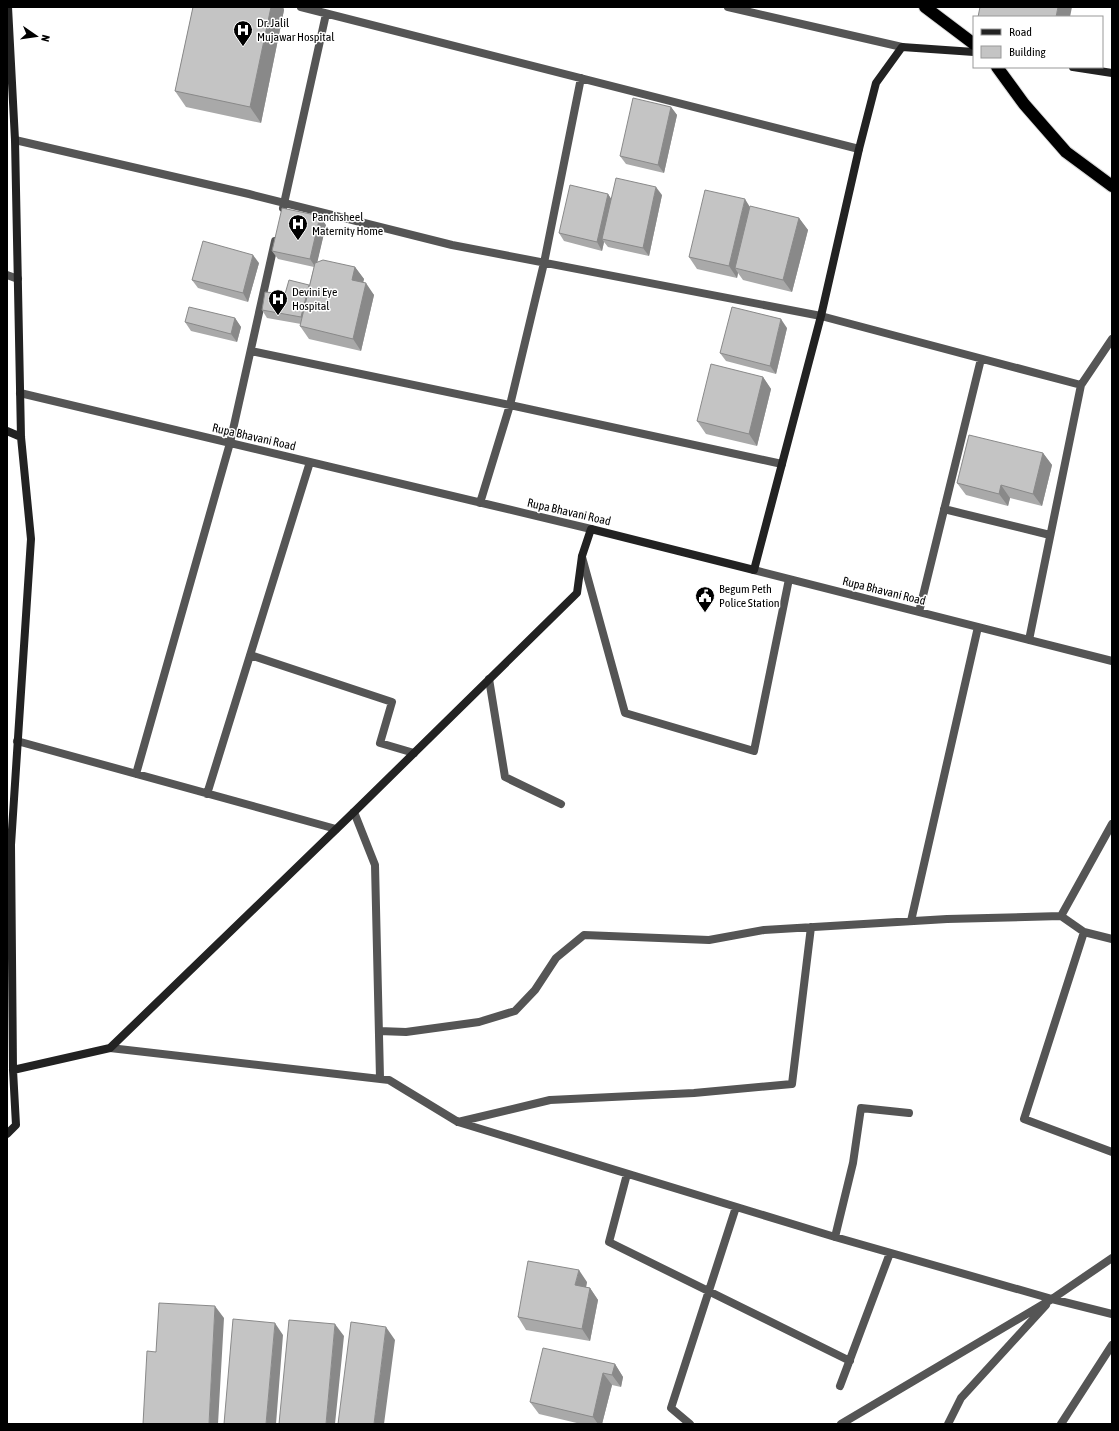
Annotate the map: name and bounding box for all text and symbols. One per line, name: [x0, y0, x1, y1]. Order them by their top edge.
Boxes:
north arrow: [16, 16, 56, 56]
place label: Dr. Jalil Mujawar Hospital: [257, 16, 335, 44]
legend: [973, 16, 1103, 68]
hospital icon: Dr. Jalil Mujawar Hospital: [232, 19, 254, 47]
text: Road: [1009, 25, 1032, 39]
text: N: [39, 34, 52, 43]
text: Building: [1009, 45, 1047, 59]
place label: Panchsheel Maternity Home: [312, 210, 383, 238]
hospital icon: Panchsheel Maternity Home: [287, 213, 309, 241]
place label: Devini Eye Hospital: [292, 285, 337, 313]
hospital icon: Devini Eye Hospital: [267, 288, 289, 316]
street label: Rupa Bhavani Road: [211, 421, 297, 453]
street label: Rupa Bhavani Road: [526, 496, 612, 528]
street label: Rupa Bhavani Road: [841, 574, 927, 608]
place label: Begum Peth Police Station: [719, 582, 780, 610]
public building icon: Begum Peth Police Station: [694, 585, 716, 613]

